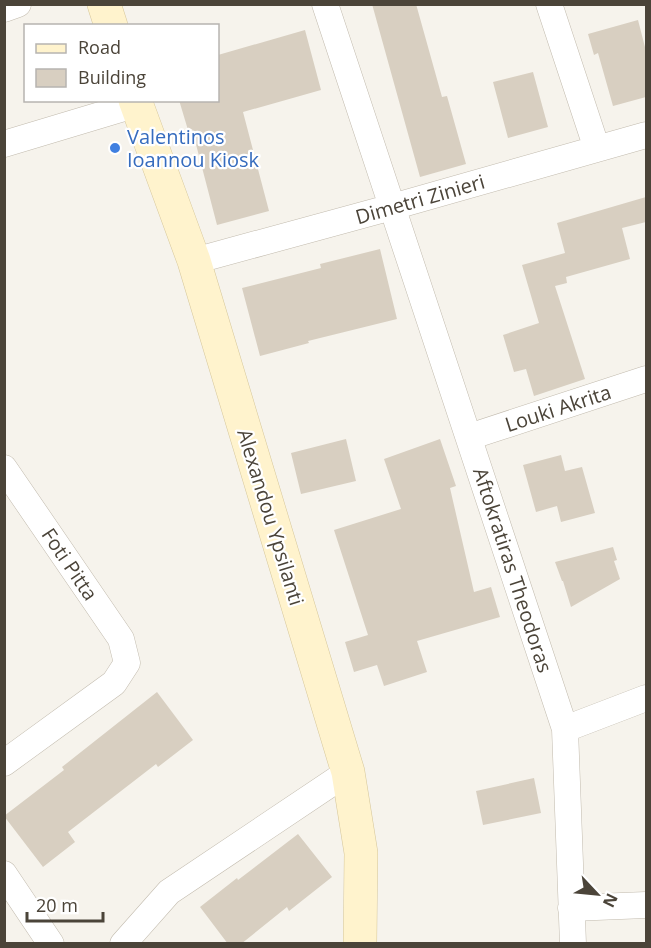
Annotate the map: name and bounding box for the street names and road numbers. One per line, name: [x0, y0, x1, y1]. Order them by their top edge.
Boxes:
street label: Dimetri Zinieri: [352, 168, 488, 230]
street label: Louki Akrita: [501, 378, 615, 438]
street label: Alexandou Ypsilanti: [231, 425, 311, 609]
street label: Aftokratiras Theodoras: [467, 464, 559, 676]
street label: Foti Pitta: [36, 522, 104, 606]

